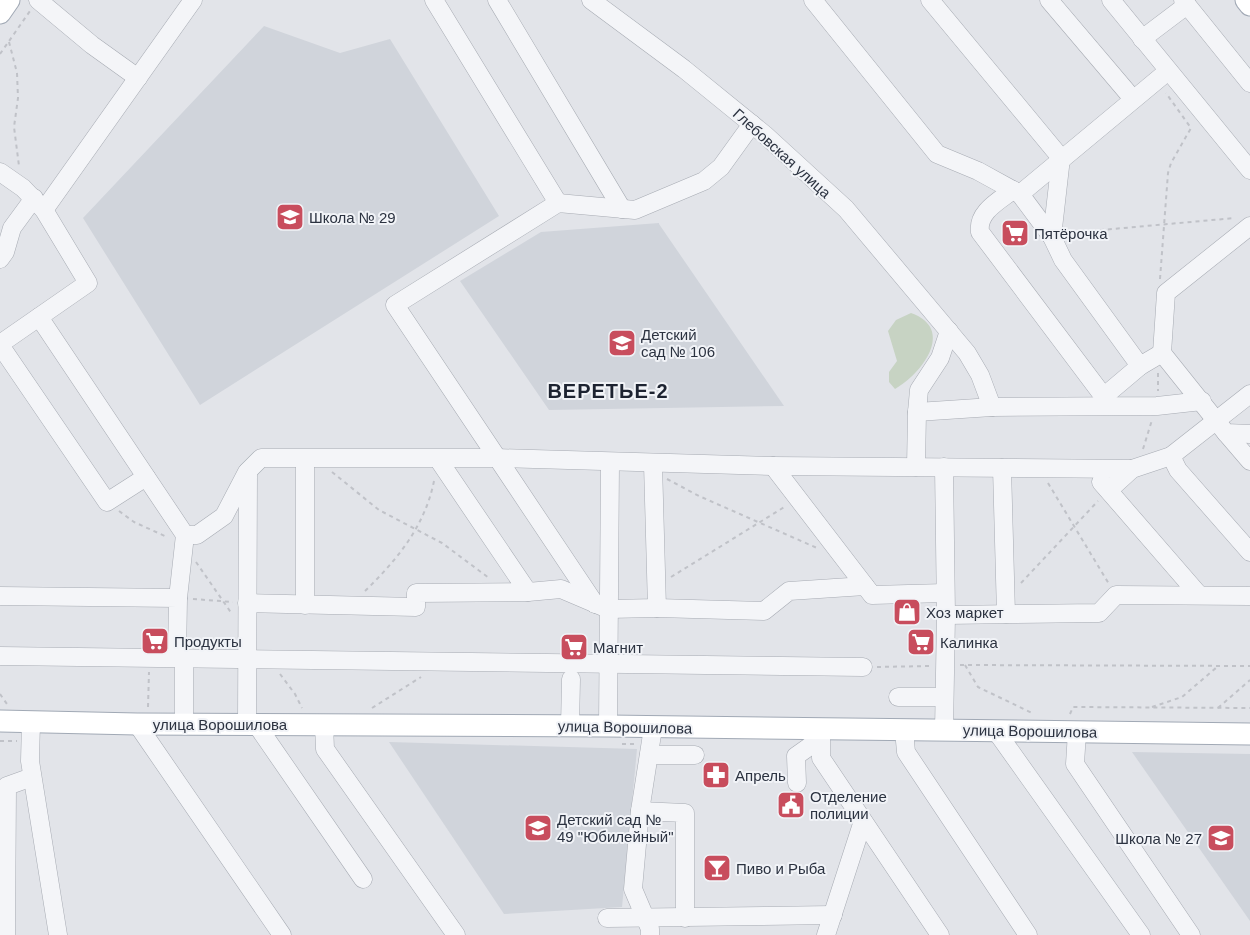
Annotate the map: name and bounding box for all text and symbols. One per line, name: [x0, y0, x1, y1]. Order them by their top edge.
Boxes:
street label: Глебовская улица: [730, 105, 835, 202]
school or university icon: Школа № 29: [275, 202, 305, 232]
place label: Школа № 29: [309, 209, 396, 226]
supermarket icon: Пятёрочка: [1000, 218, 1030, 248]
place label: Пятёрочка: [1034, 225, 1108, 242]
place label: Детский сад № 106: [641, 326, 715, 360]
school or university icon: Детский сад № 106: [607, 328, 637, 358]
district label: ВЕРЕТЬЕ-2: [547, 380, 669, 402]
shop icon: Хоз маркет: [892, 597, 922, 627]
place label: Хоз маркет: [926, 604, 1004, 621]
supermarket icon: Продукты: [140, 626, 170, 656]
supermarket icon: Калинка: [906, 627, 936, 657]
supermarket icon: Магнит: [559, 632, 589, 662]
place label: Продукты: [174, 633, 242, 650]
place label: Калинка: [940, 634, 998, 651]
place label: Магнит: [593, 639, 643, 656]
street label: улица Ворошилова: [153, 716, 288, 733]
street label: улица Ворошилова: [558, 717, 693, 737]
street label: улица Ворошилова: [963, 721, 1098, 741]
pharmacy icon: Апрель: [701, 760, 731, 790]
place label: Апрель: [735, 767, 786, 784]
place label: Отделение полиции: [810, 788, 887, 822]
public building icon: Отделение полиции: [776, 790, 806, 820]
place label: Детский сад № 49 "Юбилейный": [557, 811, 674, 845]
school or university icon: Детский сад № 49 "Юбилейный": [523, 813, 553, 843]
school or university icon: Школа № 27: [1206, 823, 1236, 853]
place label: Школа № 27: [1115, 830, 1202, 847]
bar icon: Пиво и Рыба: [702, 853, 732, 883]
place label: Пиво и Рыба: [736, 860, 826, 877]

